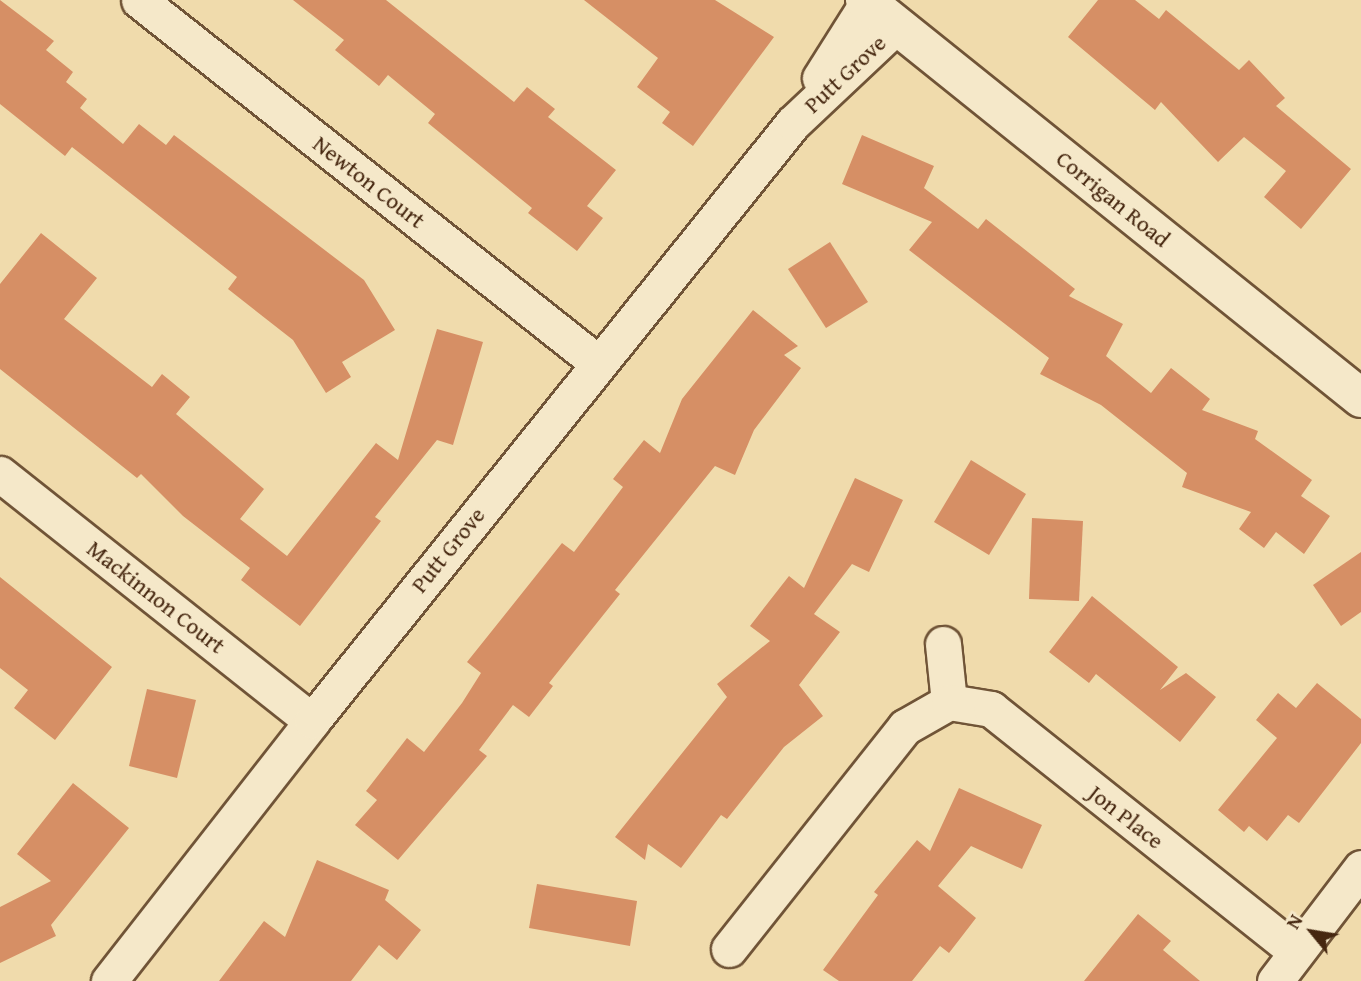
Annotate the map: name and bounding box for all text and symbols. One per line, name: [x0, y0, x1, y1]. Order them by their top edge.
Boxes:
street label: Putt Grove: [798, 29, 892, 119]
street label: Newton Court: [308, 130, 430, 234]
street label: Corrigan Road: [1051, 145, 1175, 253]
street label: Putt Grove: [405, 502, 491, 598]
street label: Mackinnon Court: [81, 535, 231, 659]
street label: Jon Place: [1083, 779, 1169, 855]
north arrow: [1277, 897, 1347, 967]
text: N: [1279, 909, 1309, 934]

